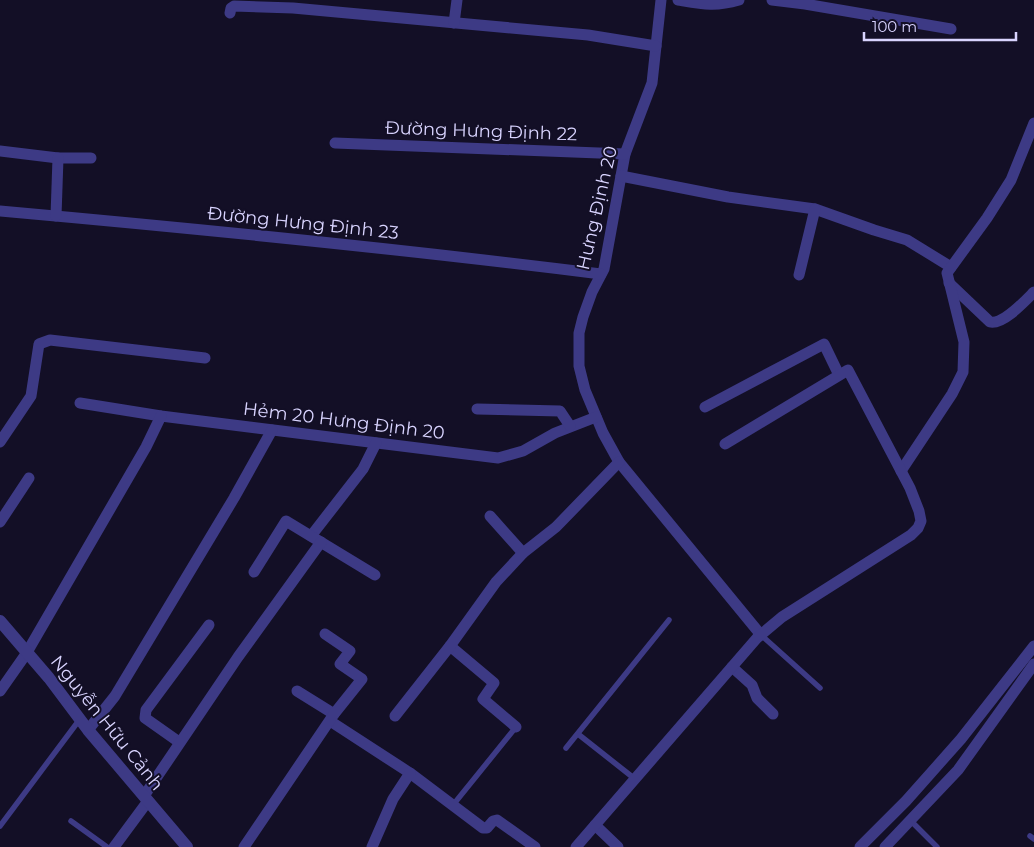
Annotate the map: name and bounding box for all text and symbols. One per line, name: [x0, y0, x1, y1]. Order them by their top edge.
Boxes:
scale bar: [864, 10, 1016, 42]
text: 100 m: [872, 17, 917, 36]
street label: Đường Hưng Định 22: [384, 117, 578, 145]
street label: Hưng Định 20: [572, 144, 622, 272]
street label: Đường Hưng Định 23: [206, 202, 400, 244]
street label: Hẻm 20 Hưng Định 20: [242, 398, 446, 444]
street label: Nguyễn Hữu Cảnh: [46, 651, 168, 795]

